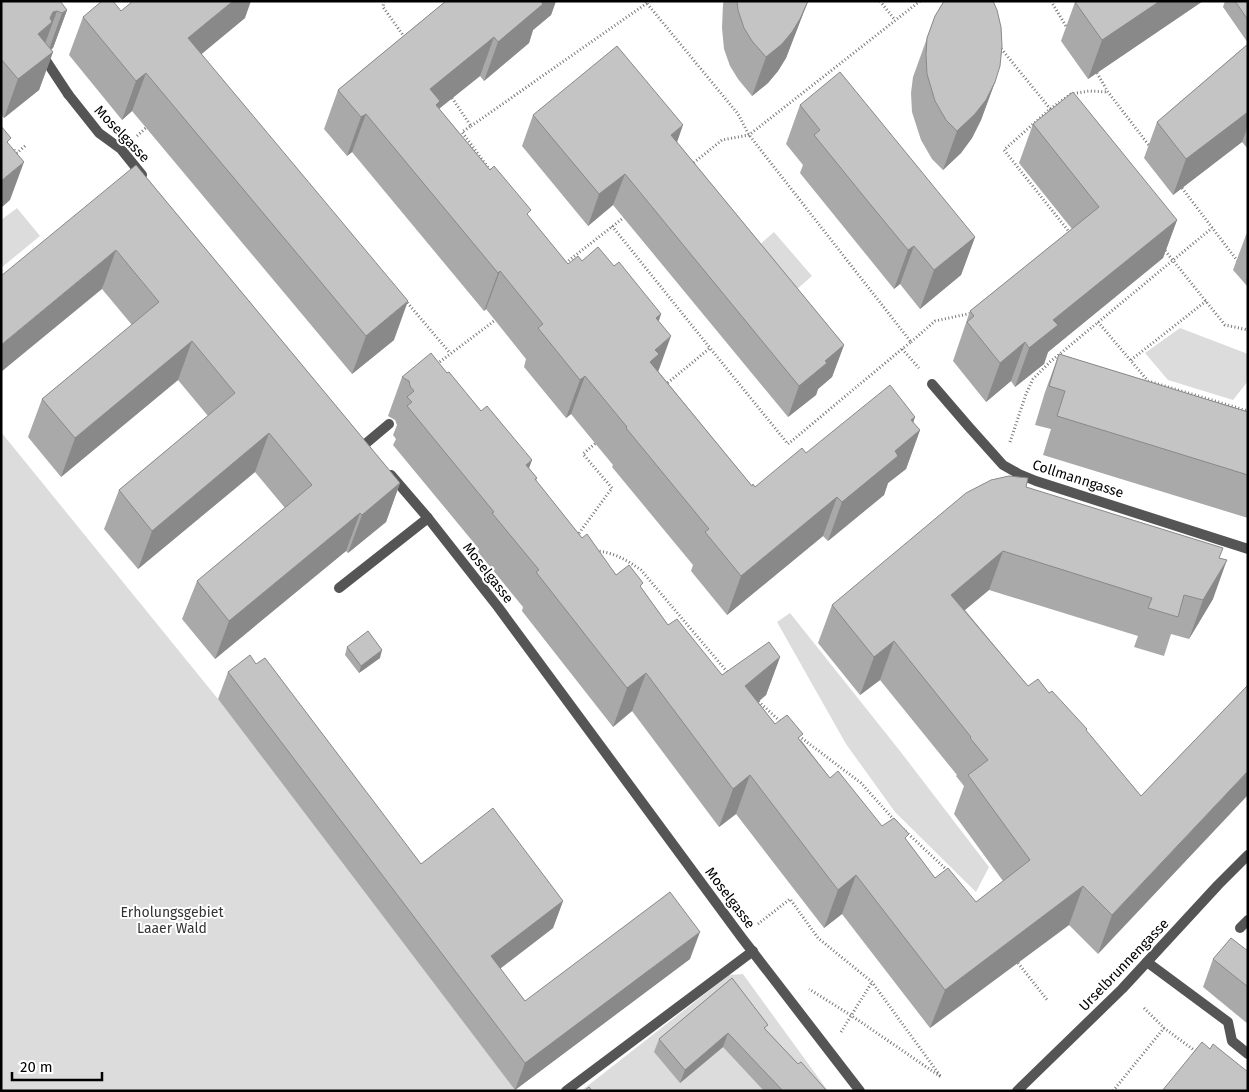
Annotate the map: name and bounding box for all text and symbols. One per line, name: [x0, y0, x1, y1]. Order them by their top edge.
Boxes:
street label: Moselgasse: [91, 102, 153, 166]
street label: Collmanngasse: [1030, 456, 1126, 502]
street label: Moselgasse: [459, 539, 517, 607]
street label: Moselgasse: [701, 864, 759, 932]
park label: Erholungsgebiet Laaer Wald: [121, 904, 224, 937]
street label: Urselbrunnengasse: [1076, 915, 1172, 1015]
scale bar: [12, 1050, 102, 1082]
text: 20 m: [20, 1058, 53, 1076]

